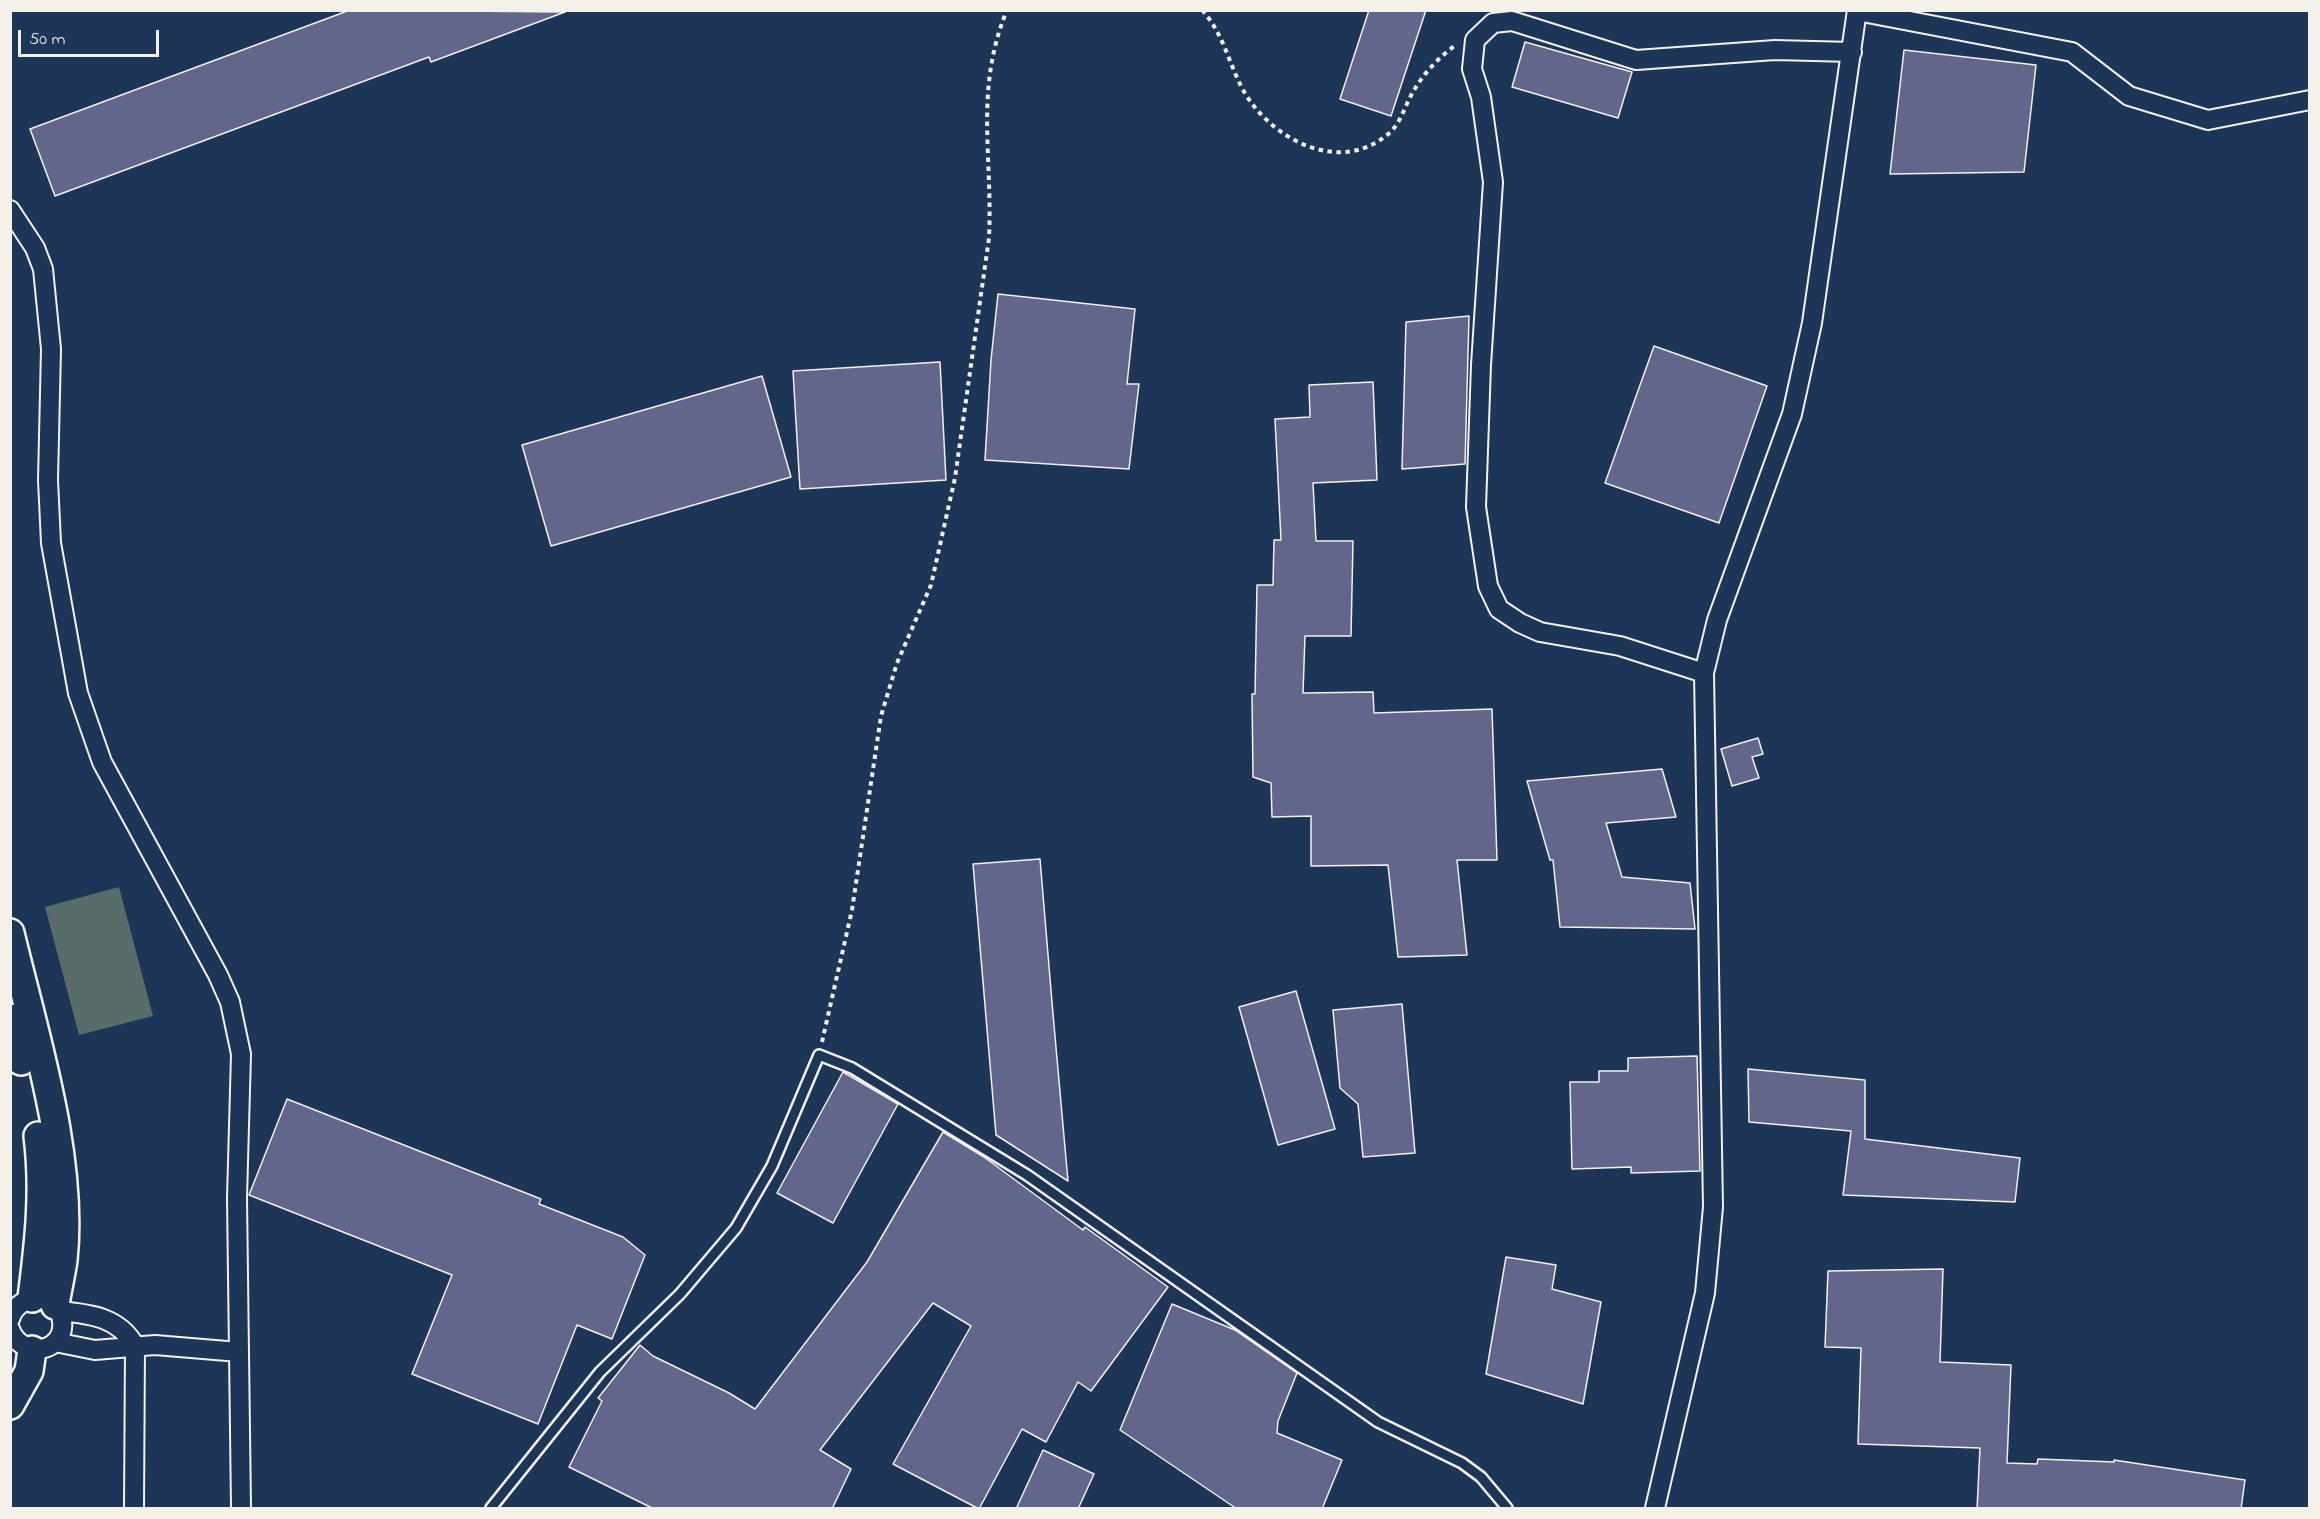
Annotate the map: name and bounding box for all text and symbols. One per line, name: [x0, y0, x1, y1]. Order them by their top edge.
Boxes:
scale bar: [21, 18, 162, 56]
text: 50 m: [29, 27, 66, 53]

